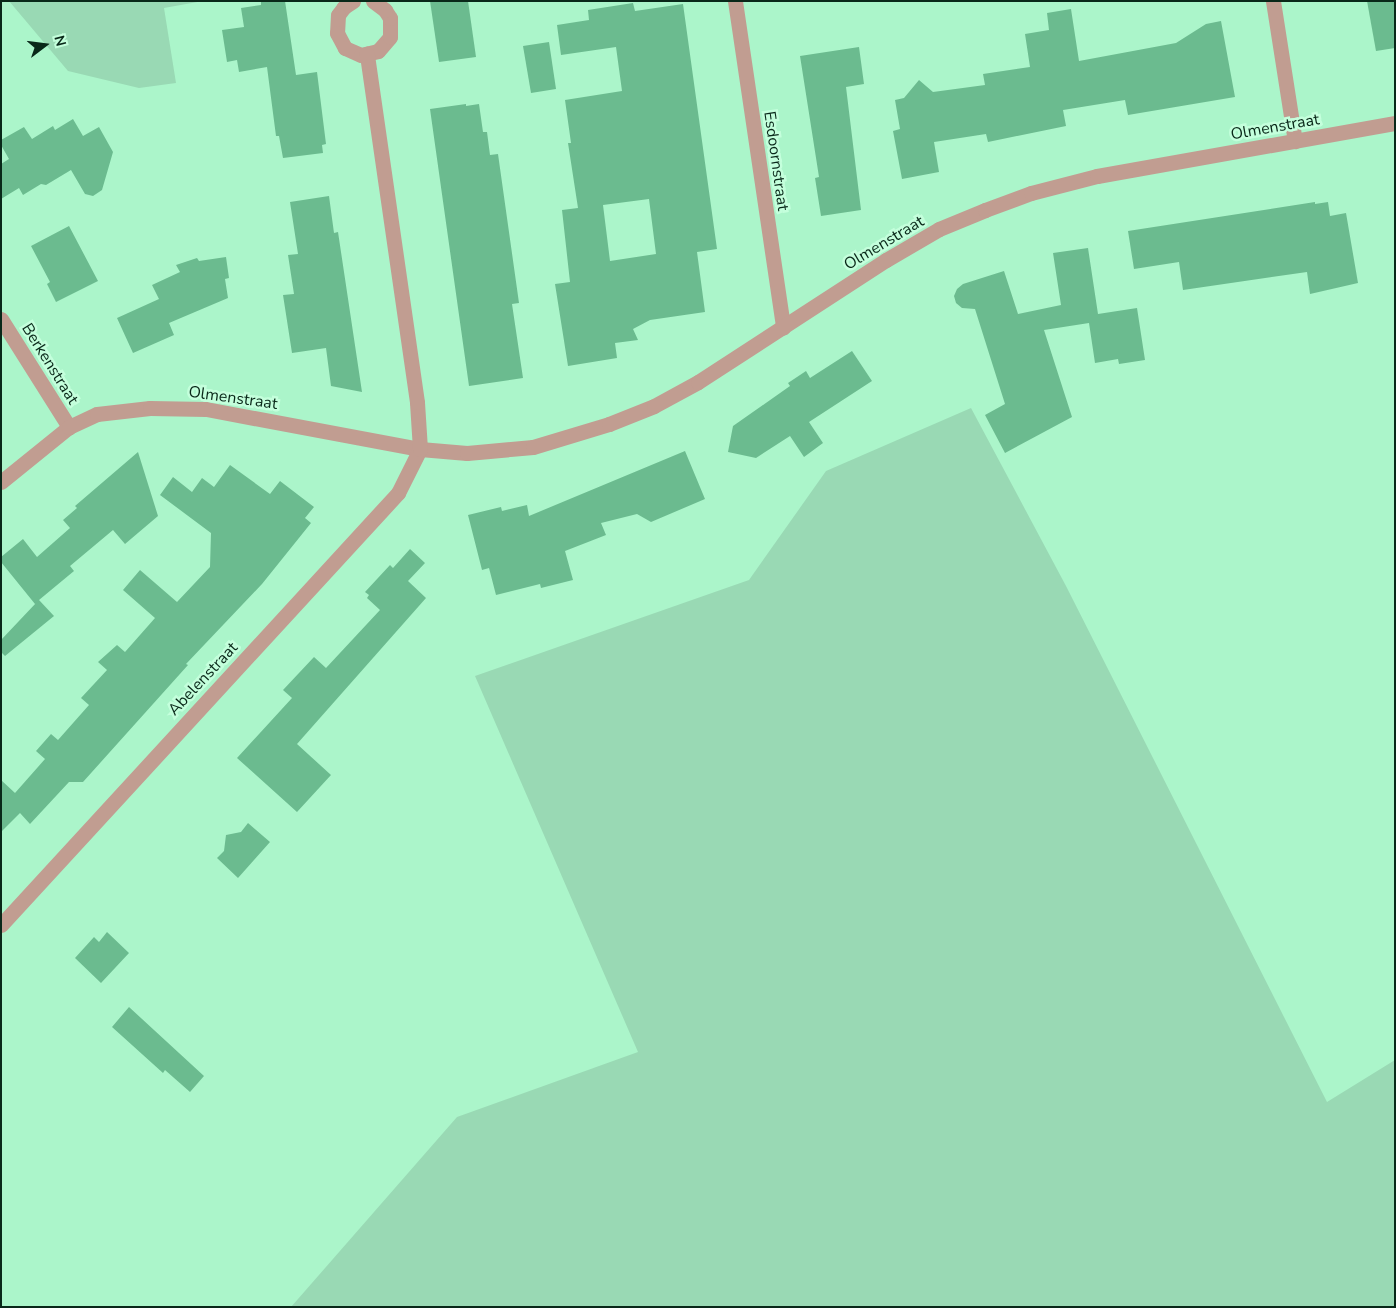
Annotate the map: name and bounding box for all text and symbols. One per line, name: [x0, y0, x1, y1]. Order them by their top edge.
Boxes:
north arrow: [20, 20, 70, 70]
text: N: [49, 33, 71, 49]
street label: Esdoornstraat: [760, 110, 792, 212]
street label: Olmenstraat: [1229, 110, 1321, 144]
street label: Olmenstraat: [841, 212, 927, 274]
street label: Berkenstraat: [18, 320, 82, 408]
street label: Olmenstraat: [187, 382, 279, 414]
street label: Abelenstraat: [164, 638, 242, 720]

